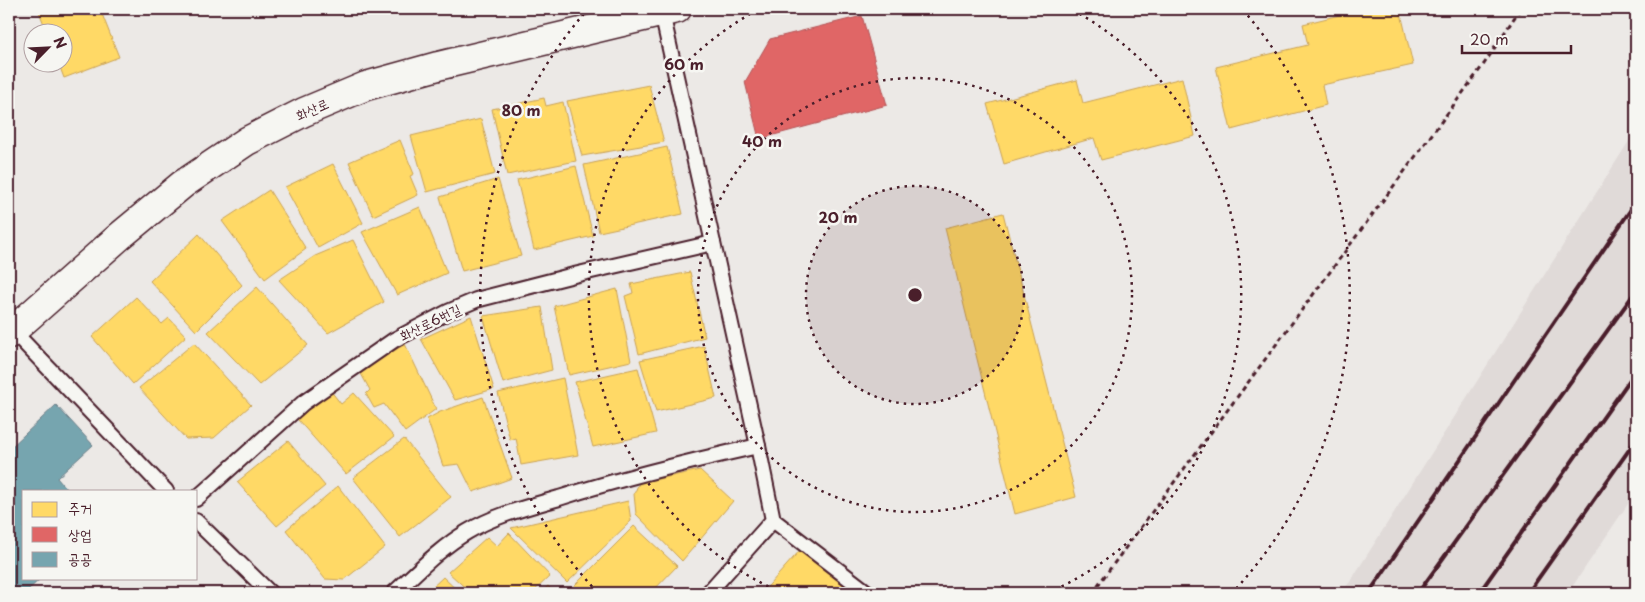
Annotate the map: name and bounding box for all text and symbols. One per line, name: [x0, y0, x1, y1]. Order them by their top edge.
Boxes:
north arrow: [22, 22, 72, 72]
scale bar: [1462, 22, 1571, 54]
text: 20 m: [1470, 27, 1509, 50]
text: N: [48, 33, 72, 52]
text: 60 m: [664, 52, 704, 75]
street label: 화산로: [292, 93, 332, 125]
text: 80 m: [501, 98, 541, 121]
text: 40 m: [742, 129, 782, 152]
text: 20 m: [819, 205, 857, 228]
centre of rings: [906, 286, 924, 304]
street label: 화산로6번길: [396, 298, 465, 346]
legend: [22, 490, 198, 580]
text: 주거: [68, 496, 92, 519]
text: 상업: [68, 522, 92, 545]
text: 공공: [68, 546, 92, 569]

